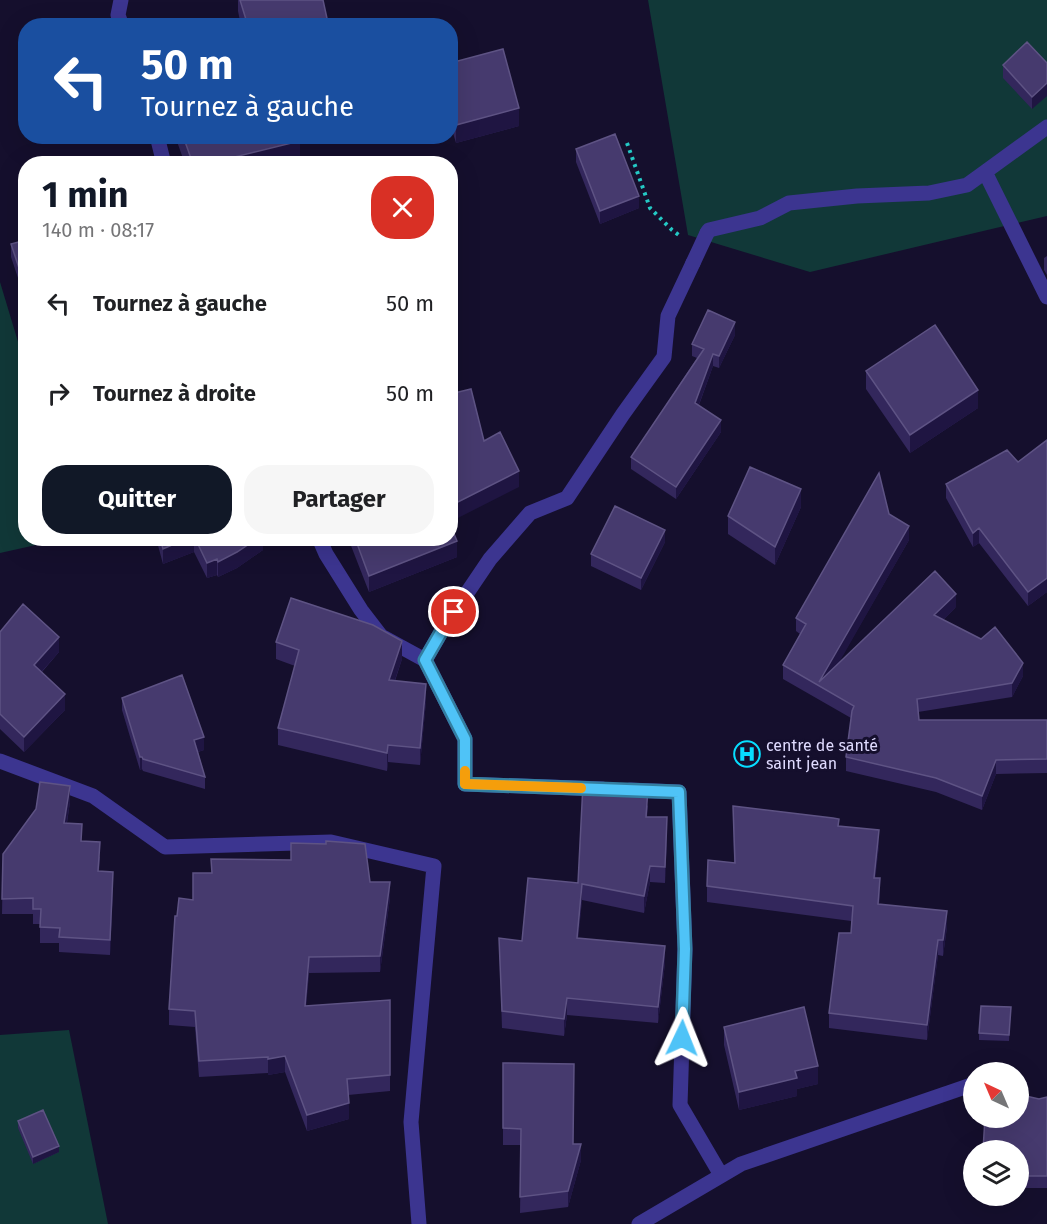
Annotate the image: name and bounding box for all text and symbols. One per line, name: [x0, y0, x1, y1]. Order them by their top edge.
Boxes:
text: 50 m: [141, 40, 234, 90]
icon: left: [42, 42, 120, 120]
text: Tournez à gauche: [141, 91, 354, 123]
text: 1 min: [42, 173, 129, 217]
button: close: [371, 176, 434, 239]
text: 140 m · 08:17: [42, 218, 154, 242]
icon: left: [42, 287, 75, 320]
text: Tournez à gauche: [93, 290, 267, 317]
text: 50 m: [386, 290, 434, 317]
icon: right: [42, 377, 75, 410]
text: Tournez à droite: [93, 380, 256, 407]
text: 50 m: [386, 380, 434, 407]
button: Quitter: [42, 465, 232, 534]
button: Partager: [244, 465, 434, 534]
pin: [428, 586, 479, 637]
icon: arrive: [437, 595, 470, 628]
place label: centre de santé saint jean: [766, 736, 878, 773]
hospital icon: centre de santé saint jean: [732, 739, 762, 769]
position arrow: [650, 1006, 714, 1070]
north arrow: [963, 1062, 1029, 1128]
map controls: [963, 1062, 1029, 1206]
button: layers: [963, 1140, 1029, 1206]

